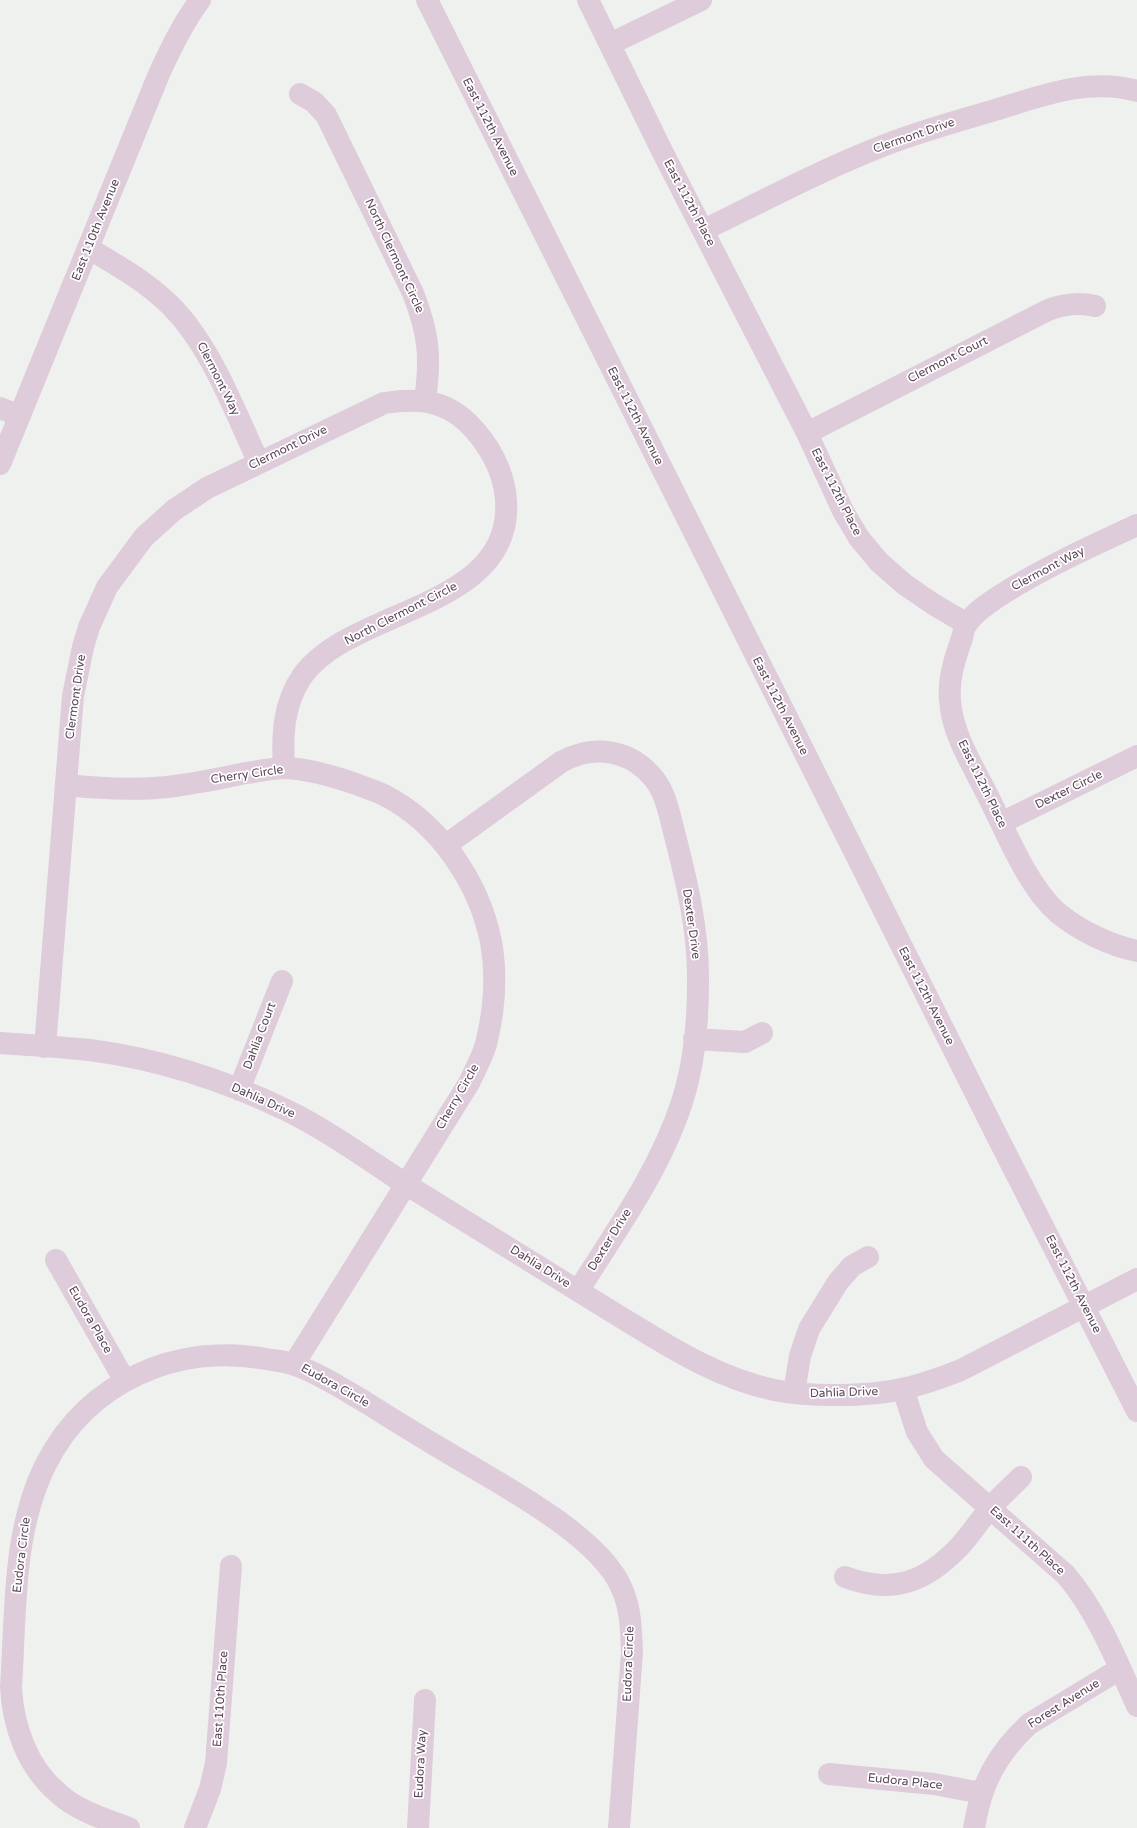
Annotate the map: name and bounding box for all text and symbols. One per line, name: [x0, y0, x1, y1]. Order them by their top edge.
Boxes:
street label: East 112th Avenue: [459, 75, 521, 179]
street label: Clermont Drive: [871, 115, 957, 157]
street label: East 112th Place: [660, 157, 718, 249]
street label: East 110th Avenue: [69, 177, 123, 283]
street label: North Clermont Circle: [361, 197, 427, 315]
street label: Clermont Court: [906, 334, 990, 386]
street label: Clermont Way: [193, 340, 243, 418]
street label: East 112th Avenue: [604, 364, 666, 468]
street label: Clermont Drive: [246, 423, 330, 473]
street label: East 112th Place: [808, 446, 864, 538]
street label: Clermont Way: [1009, 544, 1087, 594]
street label: North Clermont Circle: [342, 579, 460, 649]
street label: Clermont Drive: [63, 654, 89, 740]
street label: East 112th Avenue: [749, 654, 811, 758]
street label: East 112th Place: [954, 738, 1010, 830]
street label: Cherry Circle: [210, 763, 284, 787]
street label: Dexter Circle: [1033, 768, 1105, 812]
street label: Dexter Drive: [679, 888, 703, 960]
street label: East 112th Avenue: [895, 944, 957, 1048]
street label: Dahlia Court: [241, 1000, 279, 1072]
street label: Cherry Circle: [433, 1062, 483, 1132]
street label: Dahlia Drive: [229, 1081, 297, 1121]
street label: Dexter Drive: [585, 1206, 635, 1274]
street label: East 112th Avenue: [1042, 1232, 1104, 1336]
street label: Dahlia Drive: [507, 1243, 573, 1291]
street label: Eudora Place: [65, 1284, 115, 1356]
street label: Eudora Circle: [298, 1361, 372, 1411]
street label: Dahlia Drive: [810, 1385, 878, 1401]
street label: East 111th Place: [986, 1503, 1068, 1579]
street label: Eudora Circle: [10, 1516, 34, 1594]
street label: Eudora Circle: [620, 1626, 638, 1702]
street label: East 110th Place: [210, 1651, 232, 1747]
street label: Forest Avenue: [1026, 1676, 1102, 1732]
street label: Eudora Way: [412, 1729, 430, 1799]
street label: Eudora Place: [867, 1771, 943, 1793]

